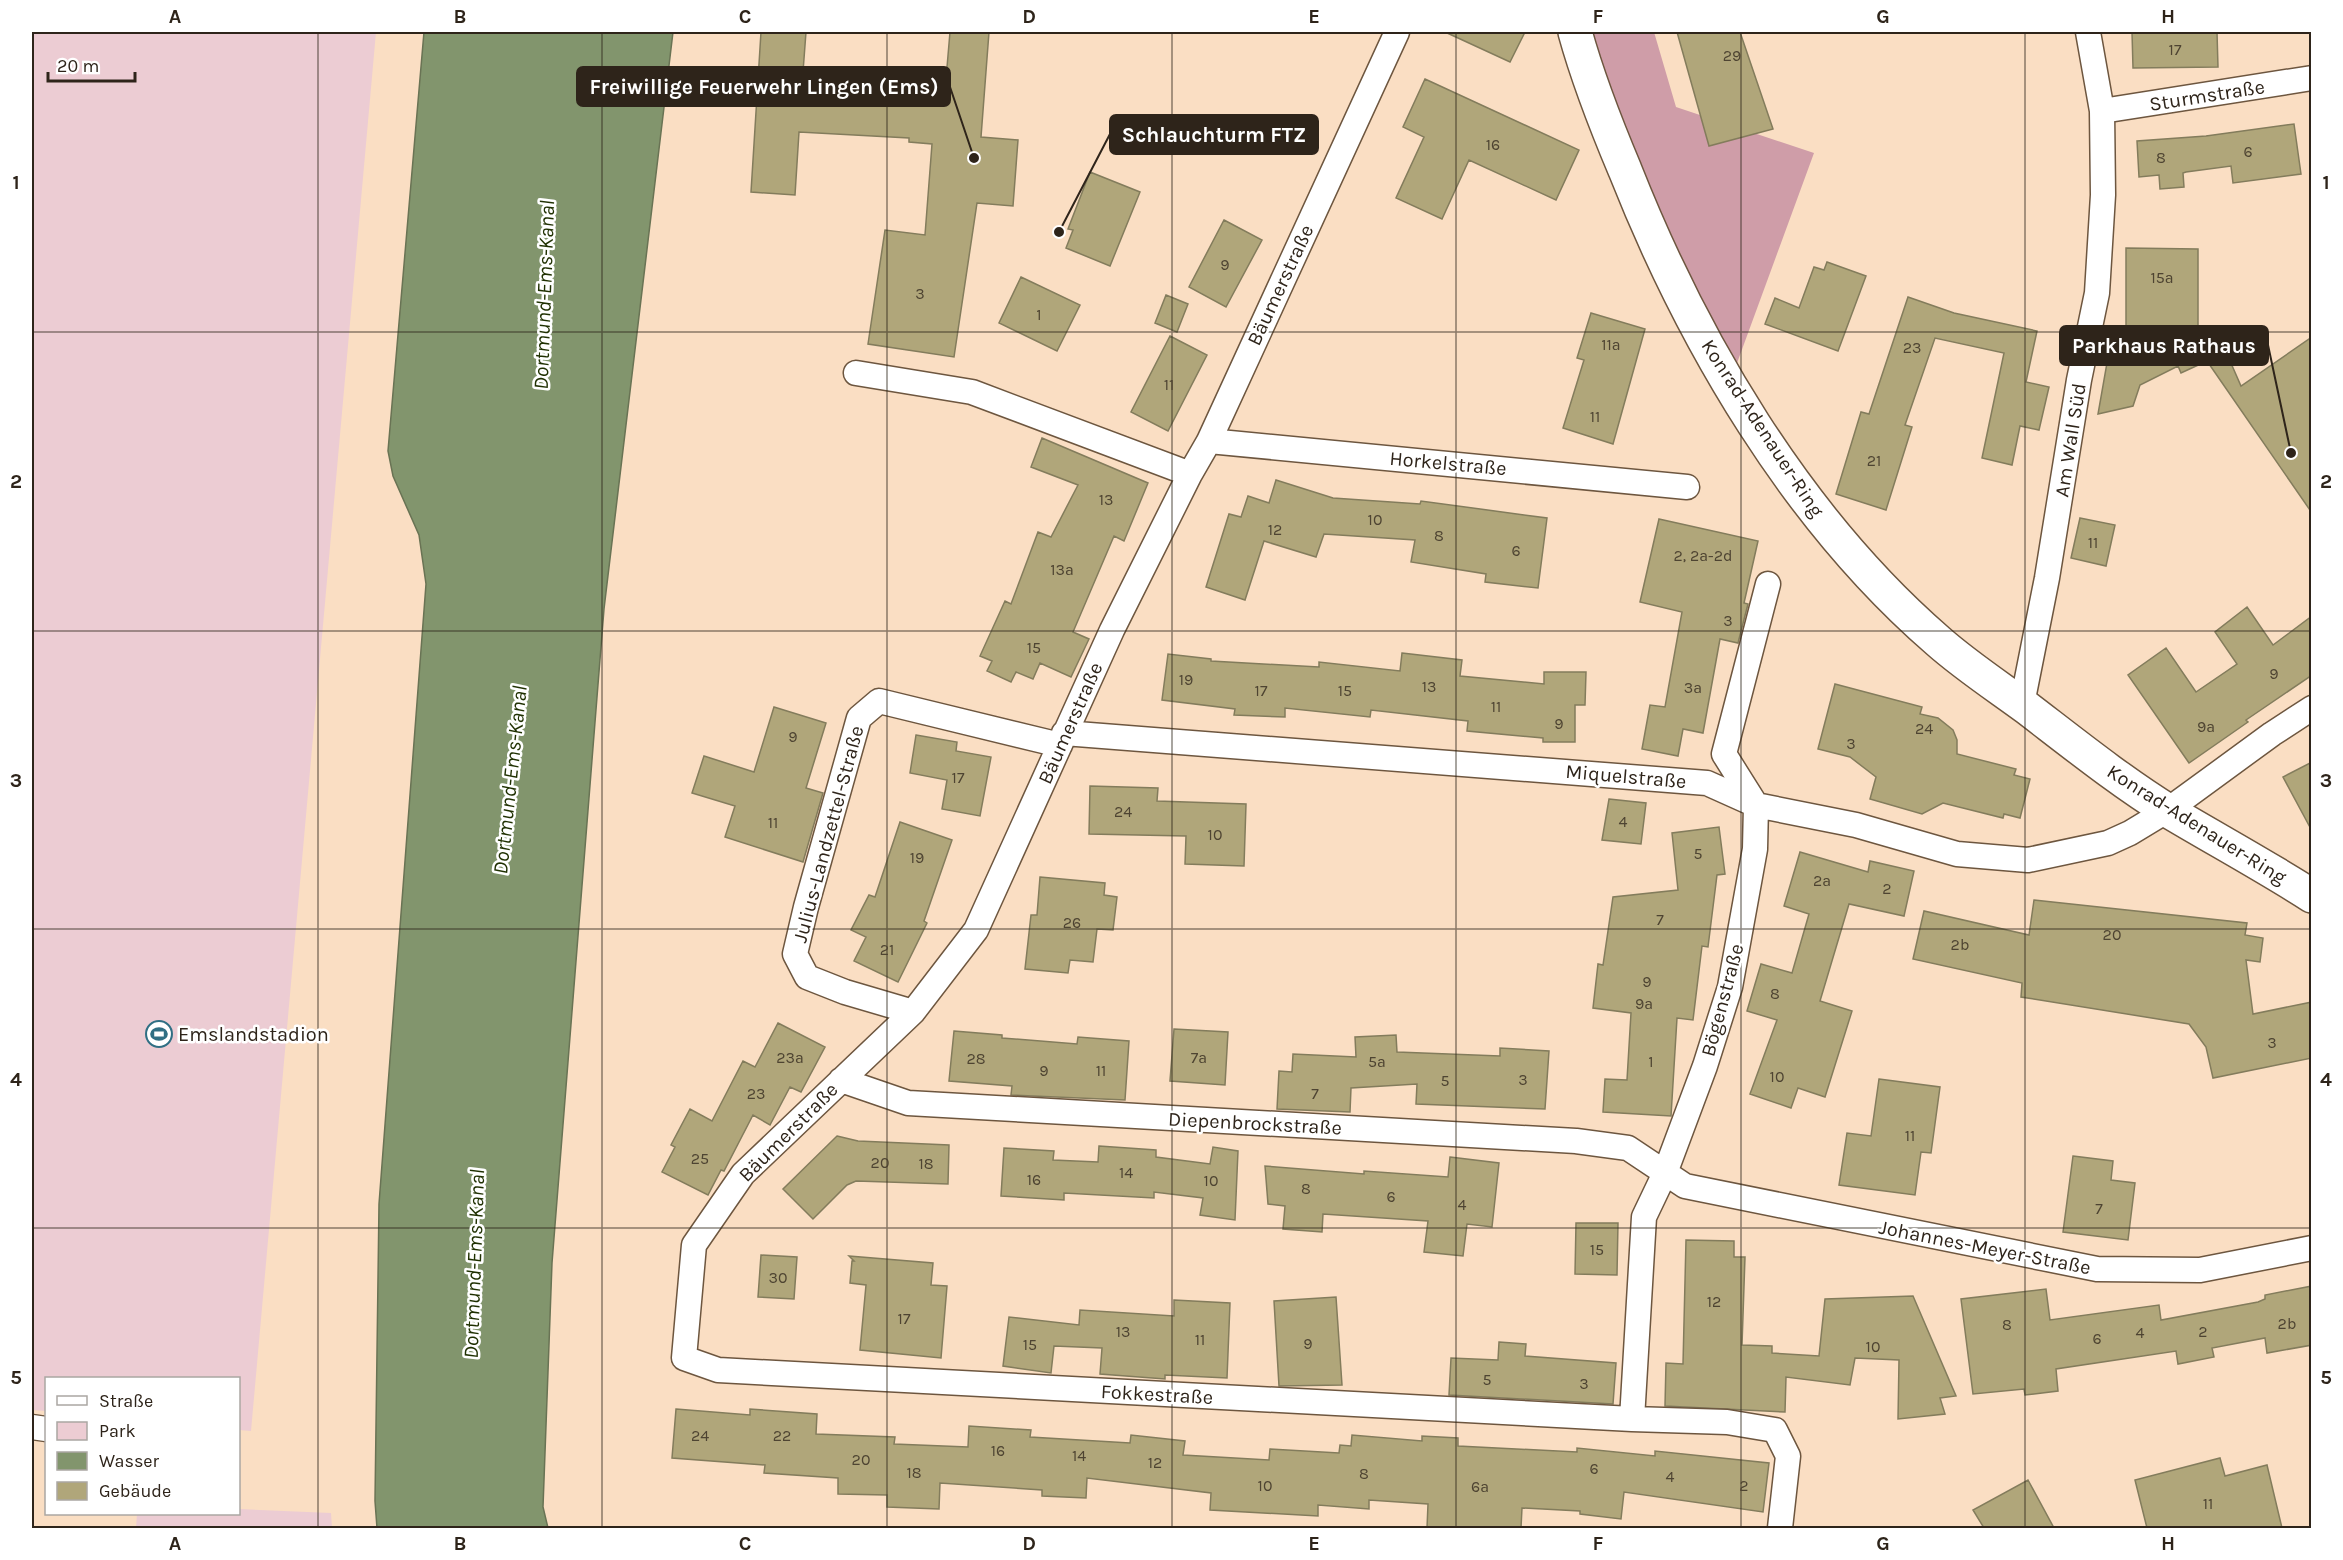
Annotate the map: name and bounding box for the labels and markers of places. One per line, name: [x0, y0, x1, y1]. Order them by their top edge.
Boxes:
callout: Freiwillige Feuerwehr Lingen (Ems): [577, 67, 950, 106]
callout: Schlauchturm FTZ: [1110, 115, 1318, 154]
callout: Parkhaus Rathaus: [2060, 326, 2268, 365]
sports icon: Emslandstadion: [144, 1019, 174, 1049]
place label: Emslandstadion: [178, 1023, 329, 1046]

